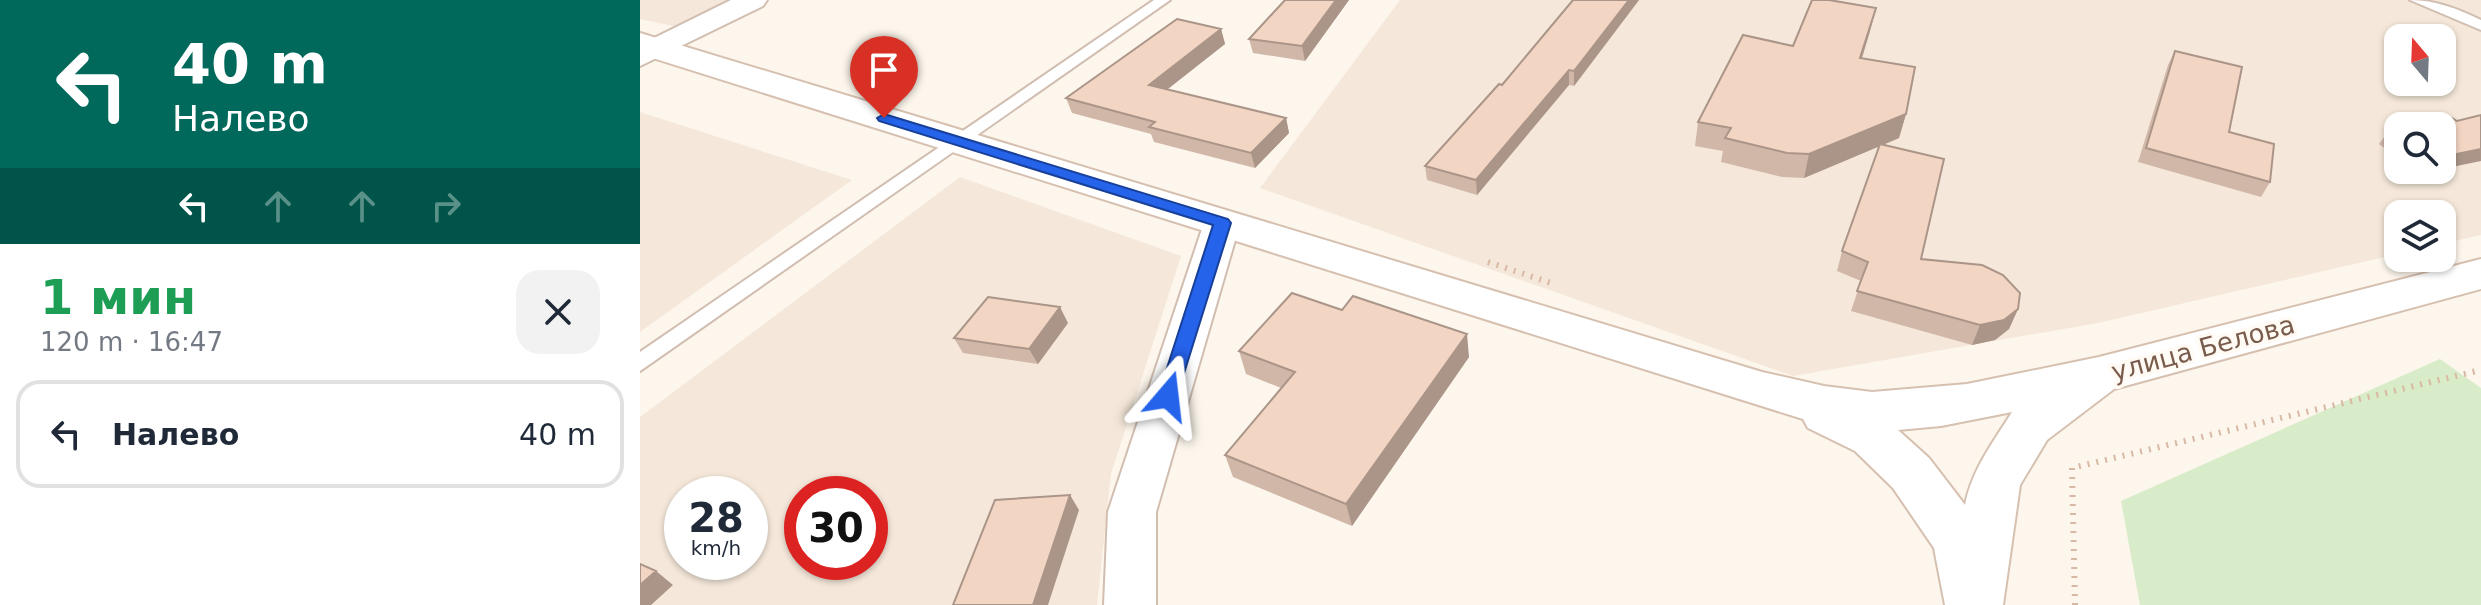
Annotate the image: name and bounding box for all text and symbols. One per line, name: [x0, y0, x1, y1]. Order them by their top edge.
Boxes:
north arrow: [2384, 24, 2456, 96]
map controls: [2384, 24, 2456, 272]
text: 40 m: [172, 31, 328, 96]
icon: left: [40, 32, 144, 136]
pin: [850, 36, 918, 118]
icon: arrive: [862, 48, 906, 92]
text: Налево: [172, 98, 310, 139]
button: search: [2384, 112, 2456, 184]
icon: left: [172, 184, 216, 228]
icon: ahead: [256, 184, 300, 228]
icon: ahead: [340, 184, 384, 228]
icon: right: [424, 184, 468, 228]
button: layers: [2384, 200, 2456, 272]
text: 1 мин: [40, 269, 196, 325]
button: close: [516, 270, 600, 354]
street label: улица Белова: [2108, 309, 2298, 387]
text: 120 m · 16:47: [40, 327, 223, 357]
position arrow: [1126, 354, 1210, 438]
icon: left: [44, 412, 88, 456]
text: Налево: [112, 417, 239, 452]
text: 40 m: [519, 417, 596, 452]
speed limit sign: 30: [784, 476, 888, 580]
text: 28: [688, 495, 744, 541]
text: km/h: [691, 536, 741, 560]

